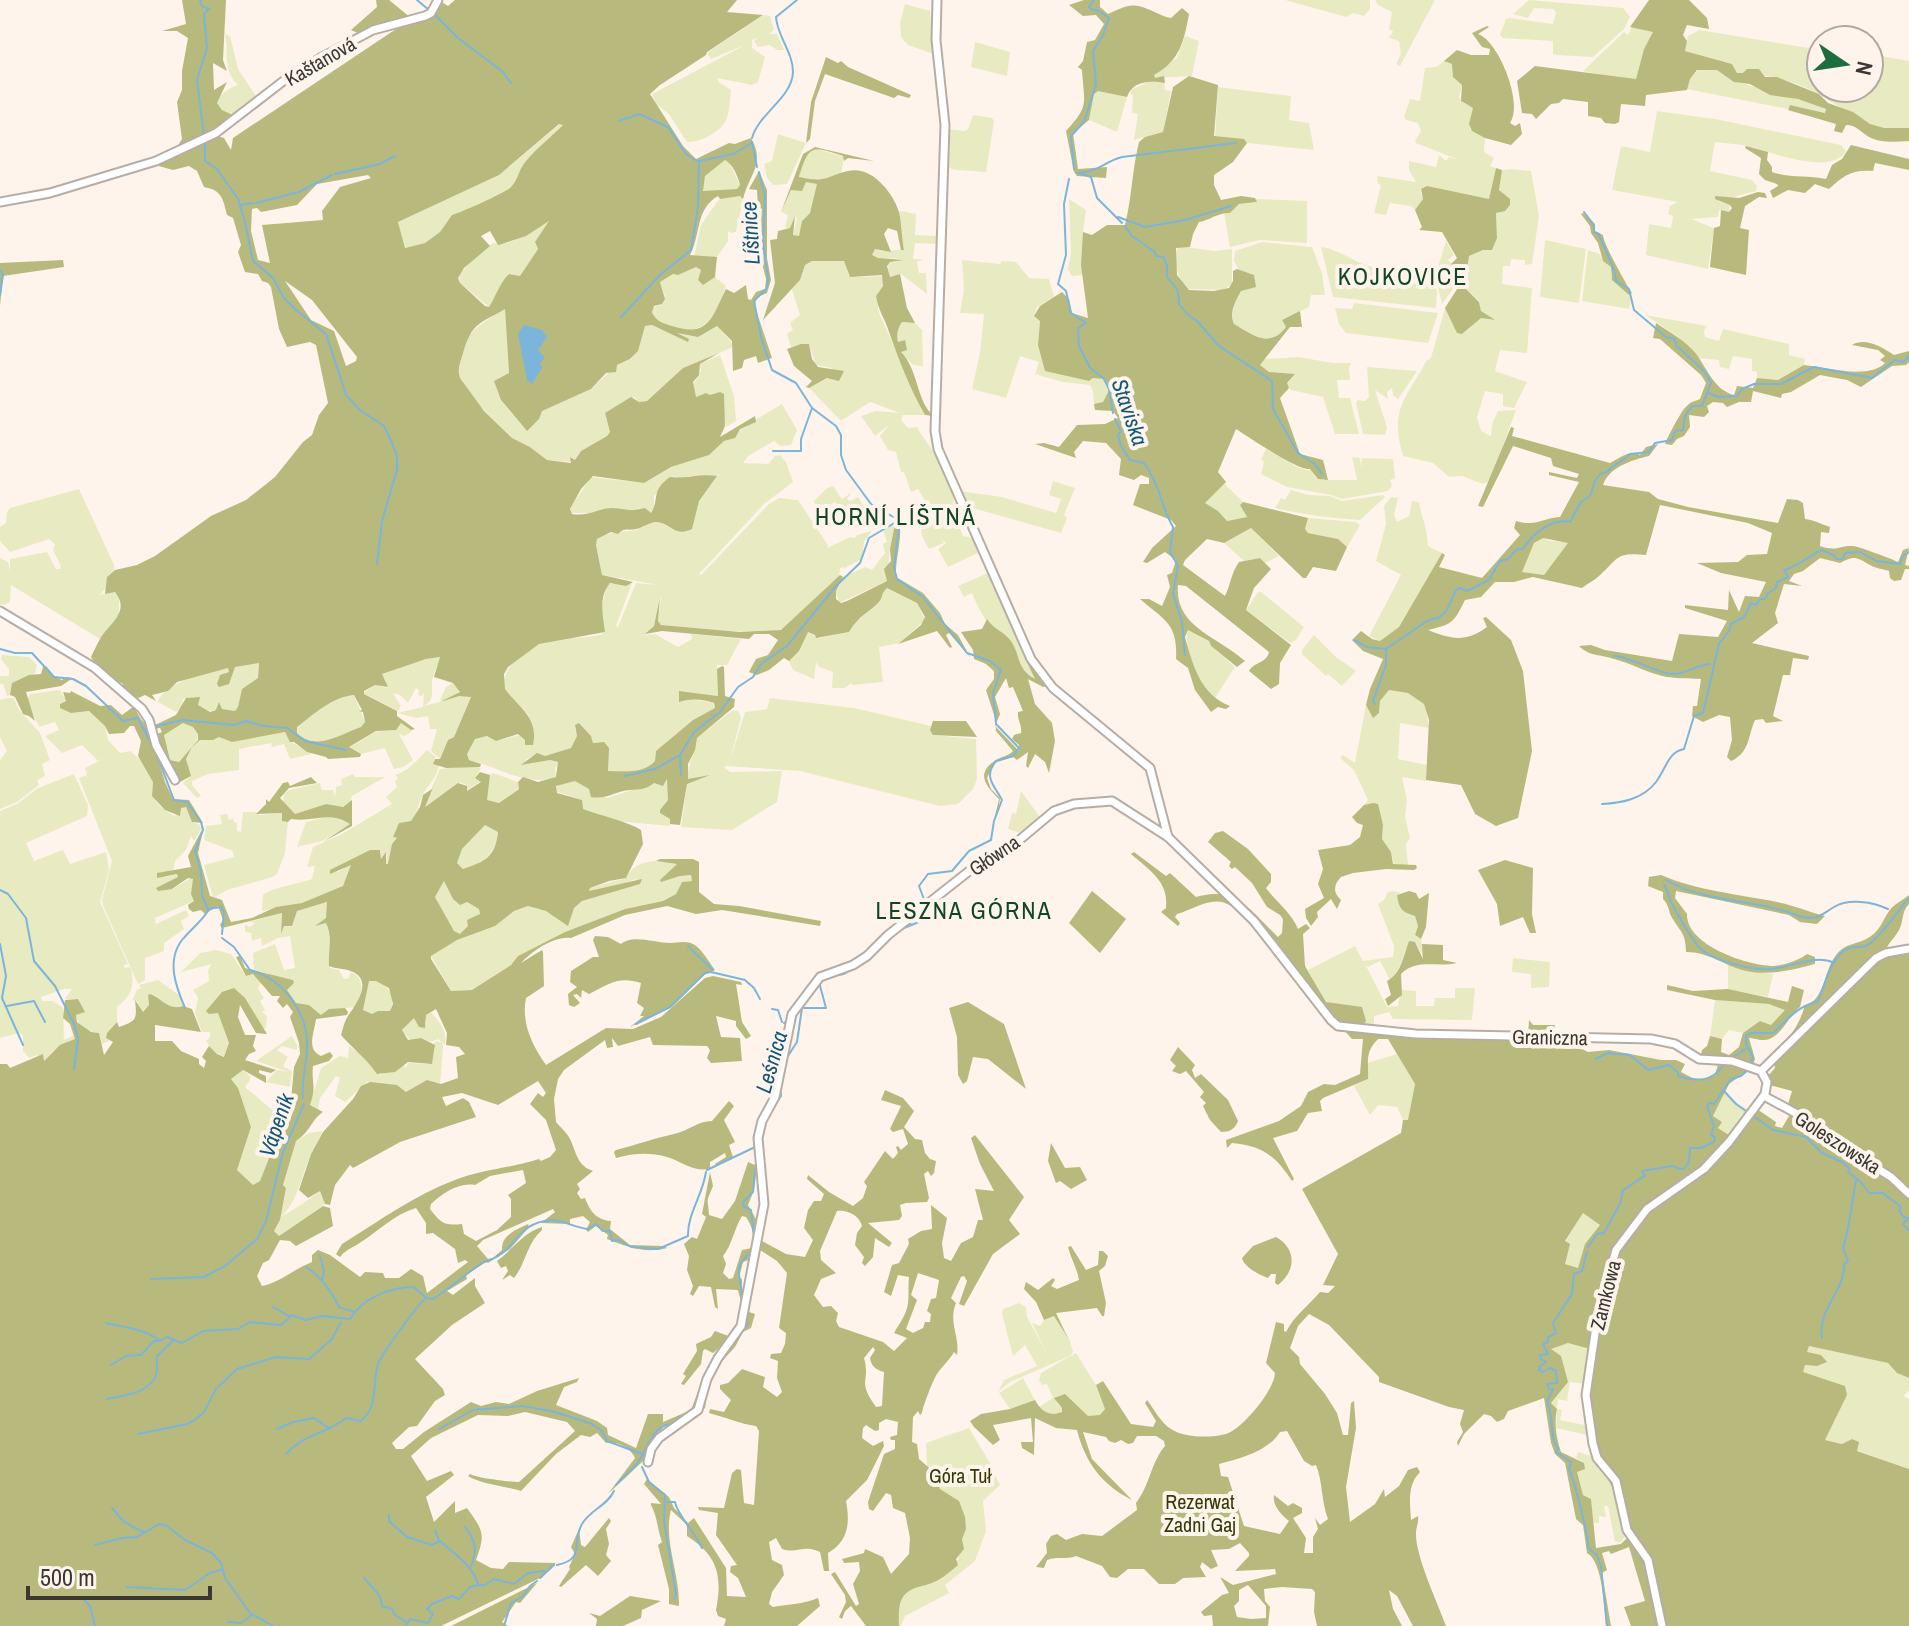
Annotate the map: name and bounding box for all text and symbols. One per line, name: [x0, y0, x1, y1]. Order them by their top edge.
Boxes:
north arrow: [1805, 24, 1885, 104]
street label: Kaštanová: [280, 30, 360, 92]
text: N: [1848, 59, 1881, 78]
water label: Líštnice: [733, 201, 767, 265]
district label: KOJKOVICE: [1338, 260, 1468, 292]
water label: Staviska: [1105, 374, 1155, 450]
district label: HORNÍ LÍŠTNÁ: [815, 500, 977, 532]
street label: Główna: [963, 828, 1025, 882]
district label: LESZNA GÓRNA: [875, 894, 1053, 926]
street label: Graniczna: [1512, 1023, 1588, 1051]
water label: Leśnica: [748, 1027, 794, 1097]
water label: Vápeník: [251, 1088, 301, 1161]
street label: Goleszowska: [1790, 1104, 1886, 1180]
street label: Zamkowa: [1583, 1257, 1627, 1333]
park label: Góra Tuł: [929, 1462, 992, 1489]
park label: Rezerwat Zadni Gaj: [1164, 1488, 1236, 1538]
scale bar: [28, 1550, 210, 1600]
text: 500 m: [40, 1561, 95, 1593]

